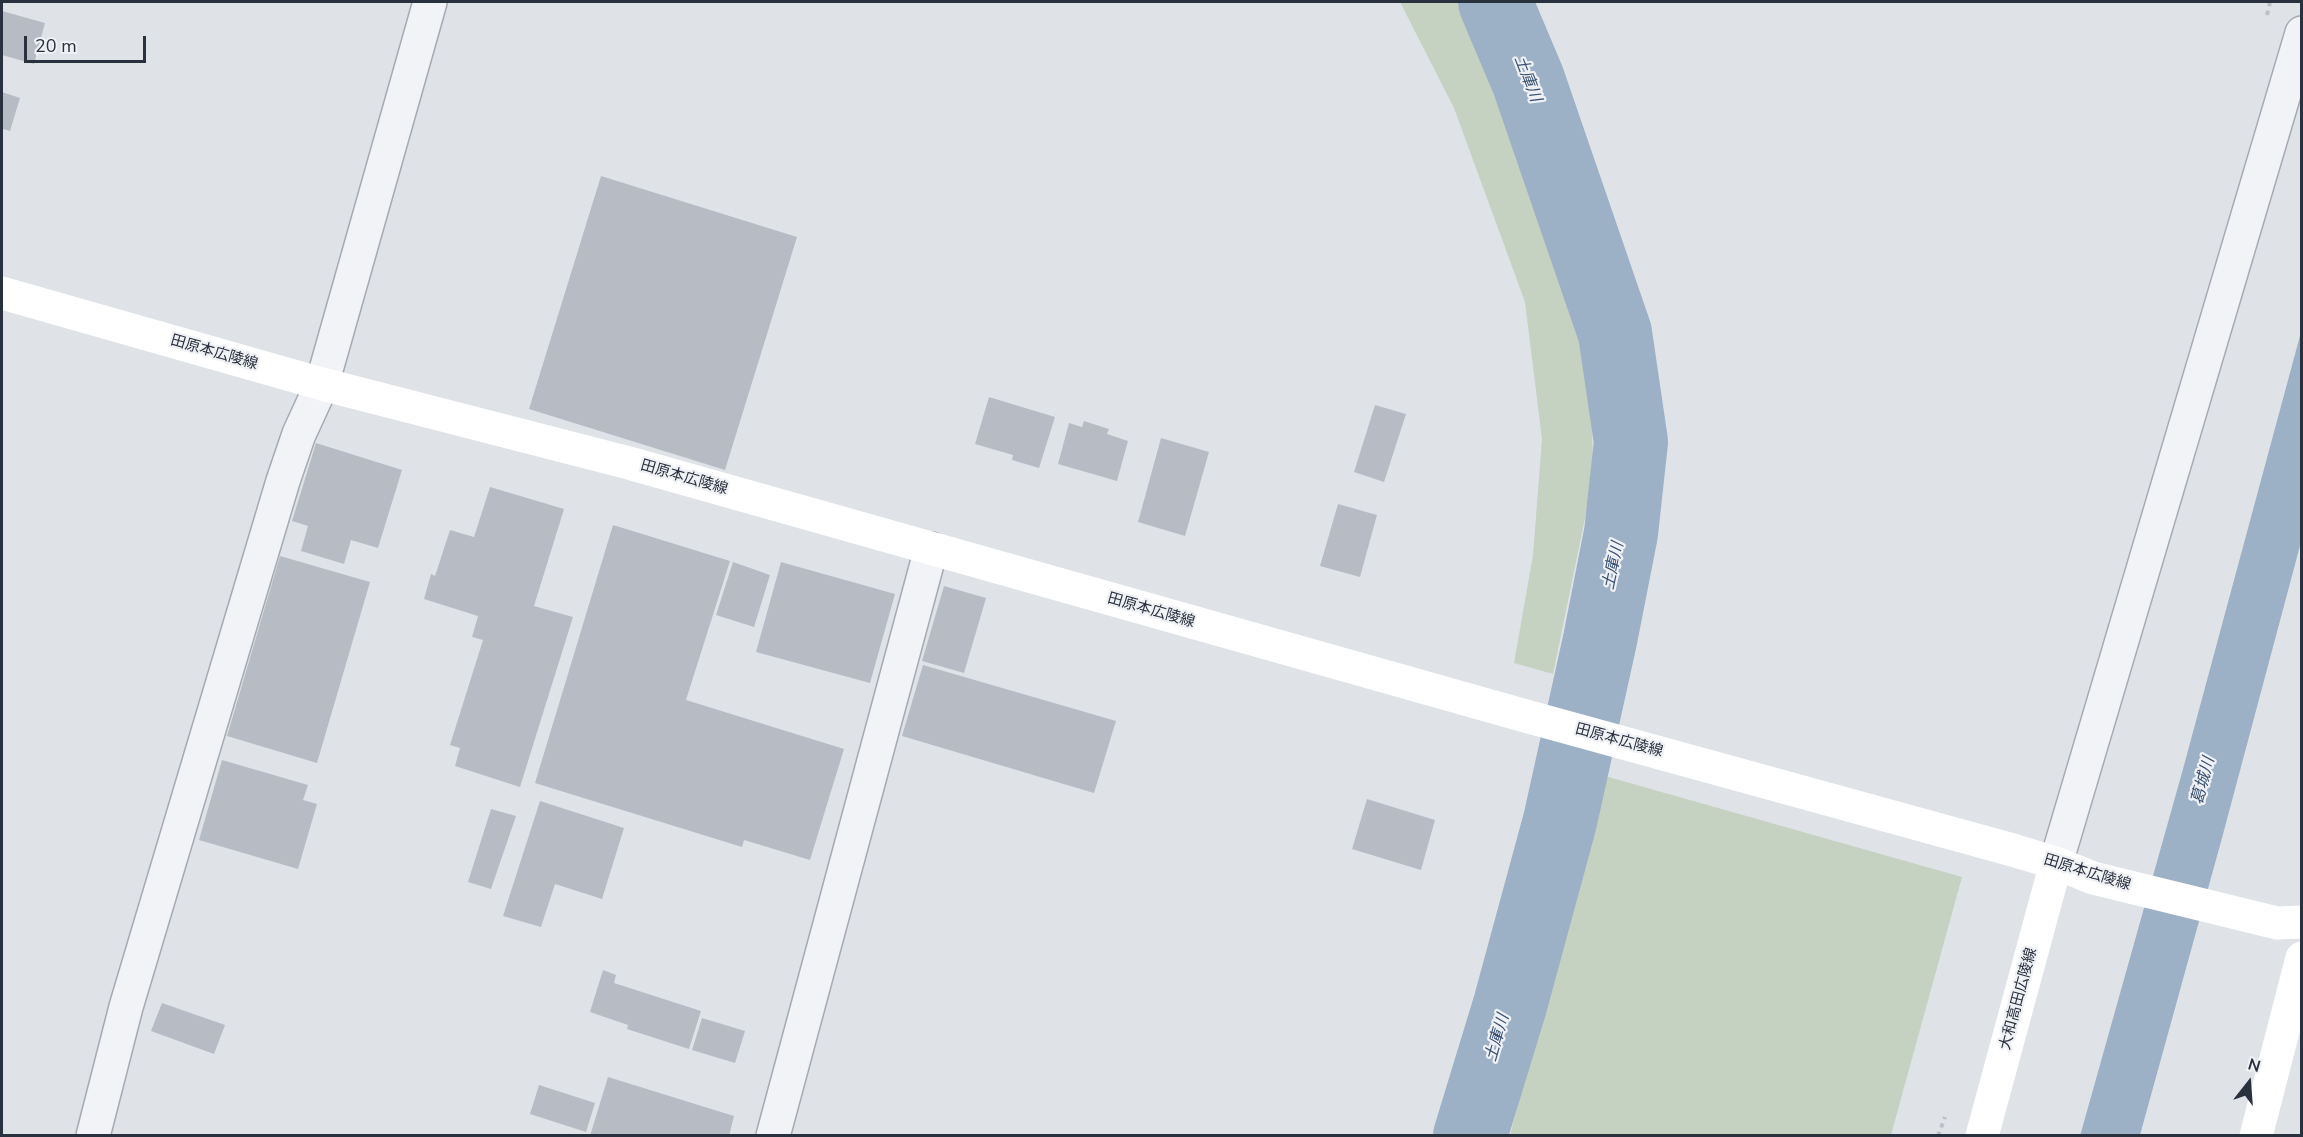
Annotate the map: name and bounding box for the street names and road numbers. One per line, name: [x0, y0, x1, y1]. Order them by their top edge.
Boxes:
street label: 田原本広陵線: [168, 332, 260, 374]
street label: 田原本広陵線: [638, 457, 730, 499]
street label: 田原本広陵線: [1105, 590, 1197, 632]
street label: 田原本広陵線: [1573, 721, 1665, 761]
street label: 田原本広陵線: [2041, 851, 2133, 895]
street label: 大和高田広陵線: [1997, 946, 2041, 1052]

